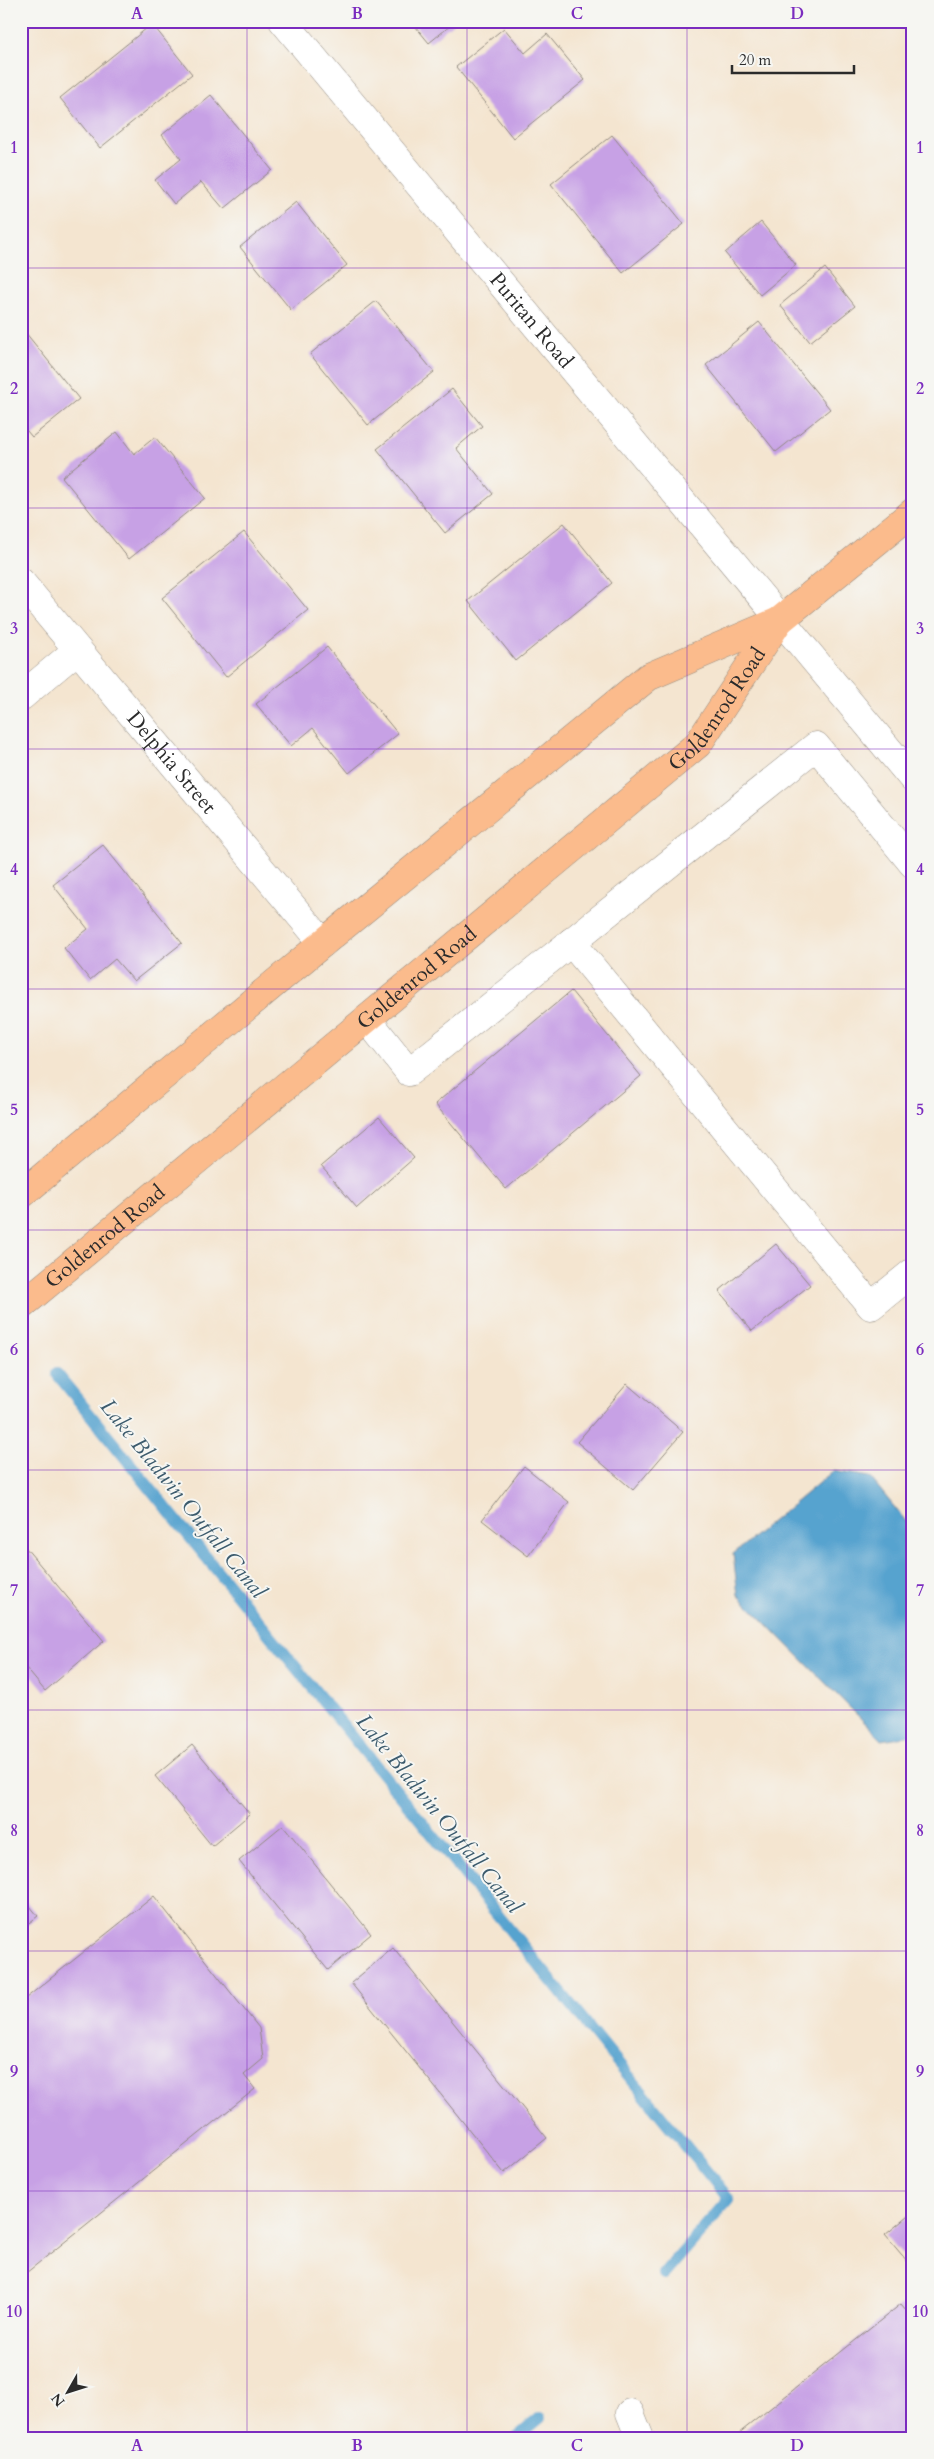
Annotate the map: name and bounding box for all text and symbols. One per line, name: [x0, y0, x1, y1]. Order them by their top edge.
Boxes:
text: A: [131, 3, 143, 25]
text: B: [351, 3, 363, 25]
text: C: [571, 3, 583, 25]
text: D: [790, 3, 804, 25]
scale bar: [732, 42, 854, 74]
text: 20 m: [739, 50, 771, 70]
text: 1: [10, 137, 18, 159]
text: 1: [916, 137, 924, 159]
street label: Puritan Road: [483, 266, 580, 375]
text: 2: [10, 378, 18, 400]
text: 2: [916, 378, 924, 400]
text: 3: [10, 618, 18, 640]
text: 3: [916, 618, 924, 640]
street label: Goldenrod Road: [662, 642, 773, 778]
street label: Delphia Street: [120, 705, 223, 820]
text: 4: [10, 859, 18, 881]
text: 4: [916, 859, 924, 881]
street label: Goldenrod Road: [351, 920, 483, 1037]
text: 5: [10, 1099, 18, 1121]
text: 5: [916, 1099, 924, 1121]
street label: Goldenrod Road: [39, 1178, 171, 1295]
text: 6: [10, 1339, 18, 1361]
text: 6: [916, 1339, 924, 1361]
water label: Lake Bladwin Outfall Canal: [93, 1393, 274, 1605]
text: 7: [10, 1580, 18, 1602]
text: 7: [916, 1580, 924, 1602]
water label: Lake Bladwin Outfall Canal: [349, 1708, 530, 1920]
text: 8: [10, 1820, 18, 1842]
text: 8: [916, 1820, 924, 1842]
text: 9: [10, 2061, 18, 2083]
text: 9: [916, 2061, 924, 2083]
text: 10: [6, 2301, 22, 2323]
text: 10: [912, 2301, 928, 2323]
north arrow: [42, 2366, 92, 2416]
text: N: [47, 2389, 69, 2411]
text: A: [131, 2435, 143, 2457]
text: B: [351, 2435, 363, 2457]
text: C: [571, 2435, 583, 2457]
text: D: [790, 2435, 804, 2457]

